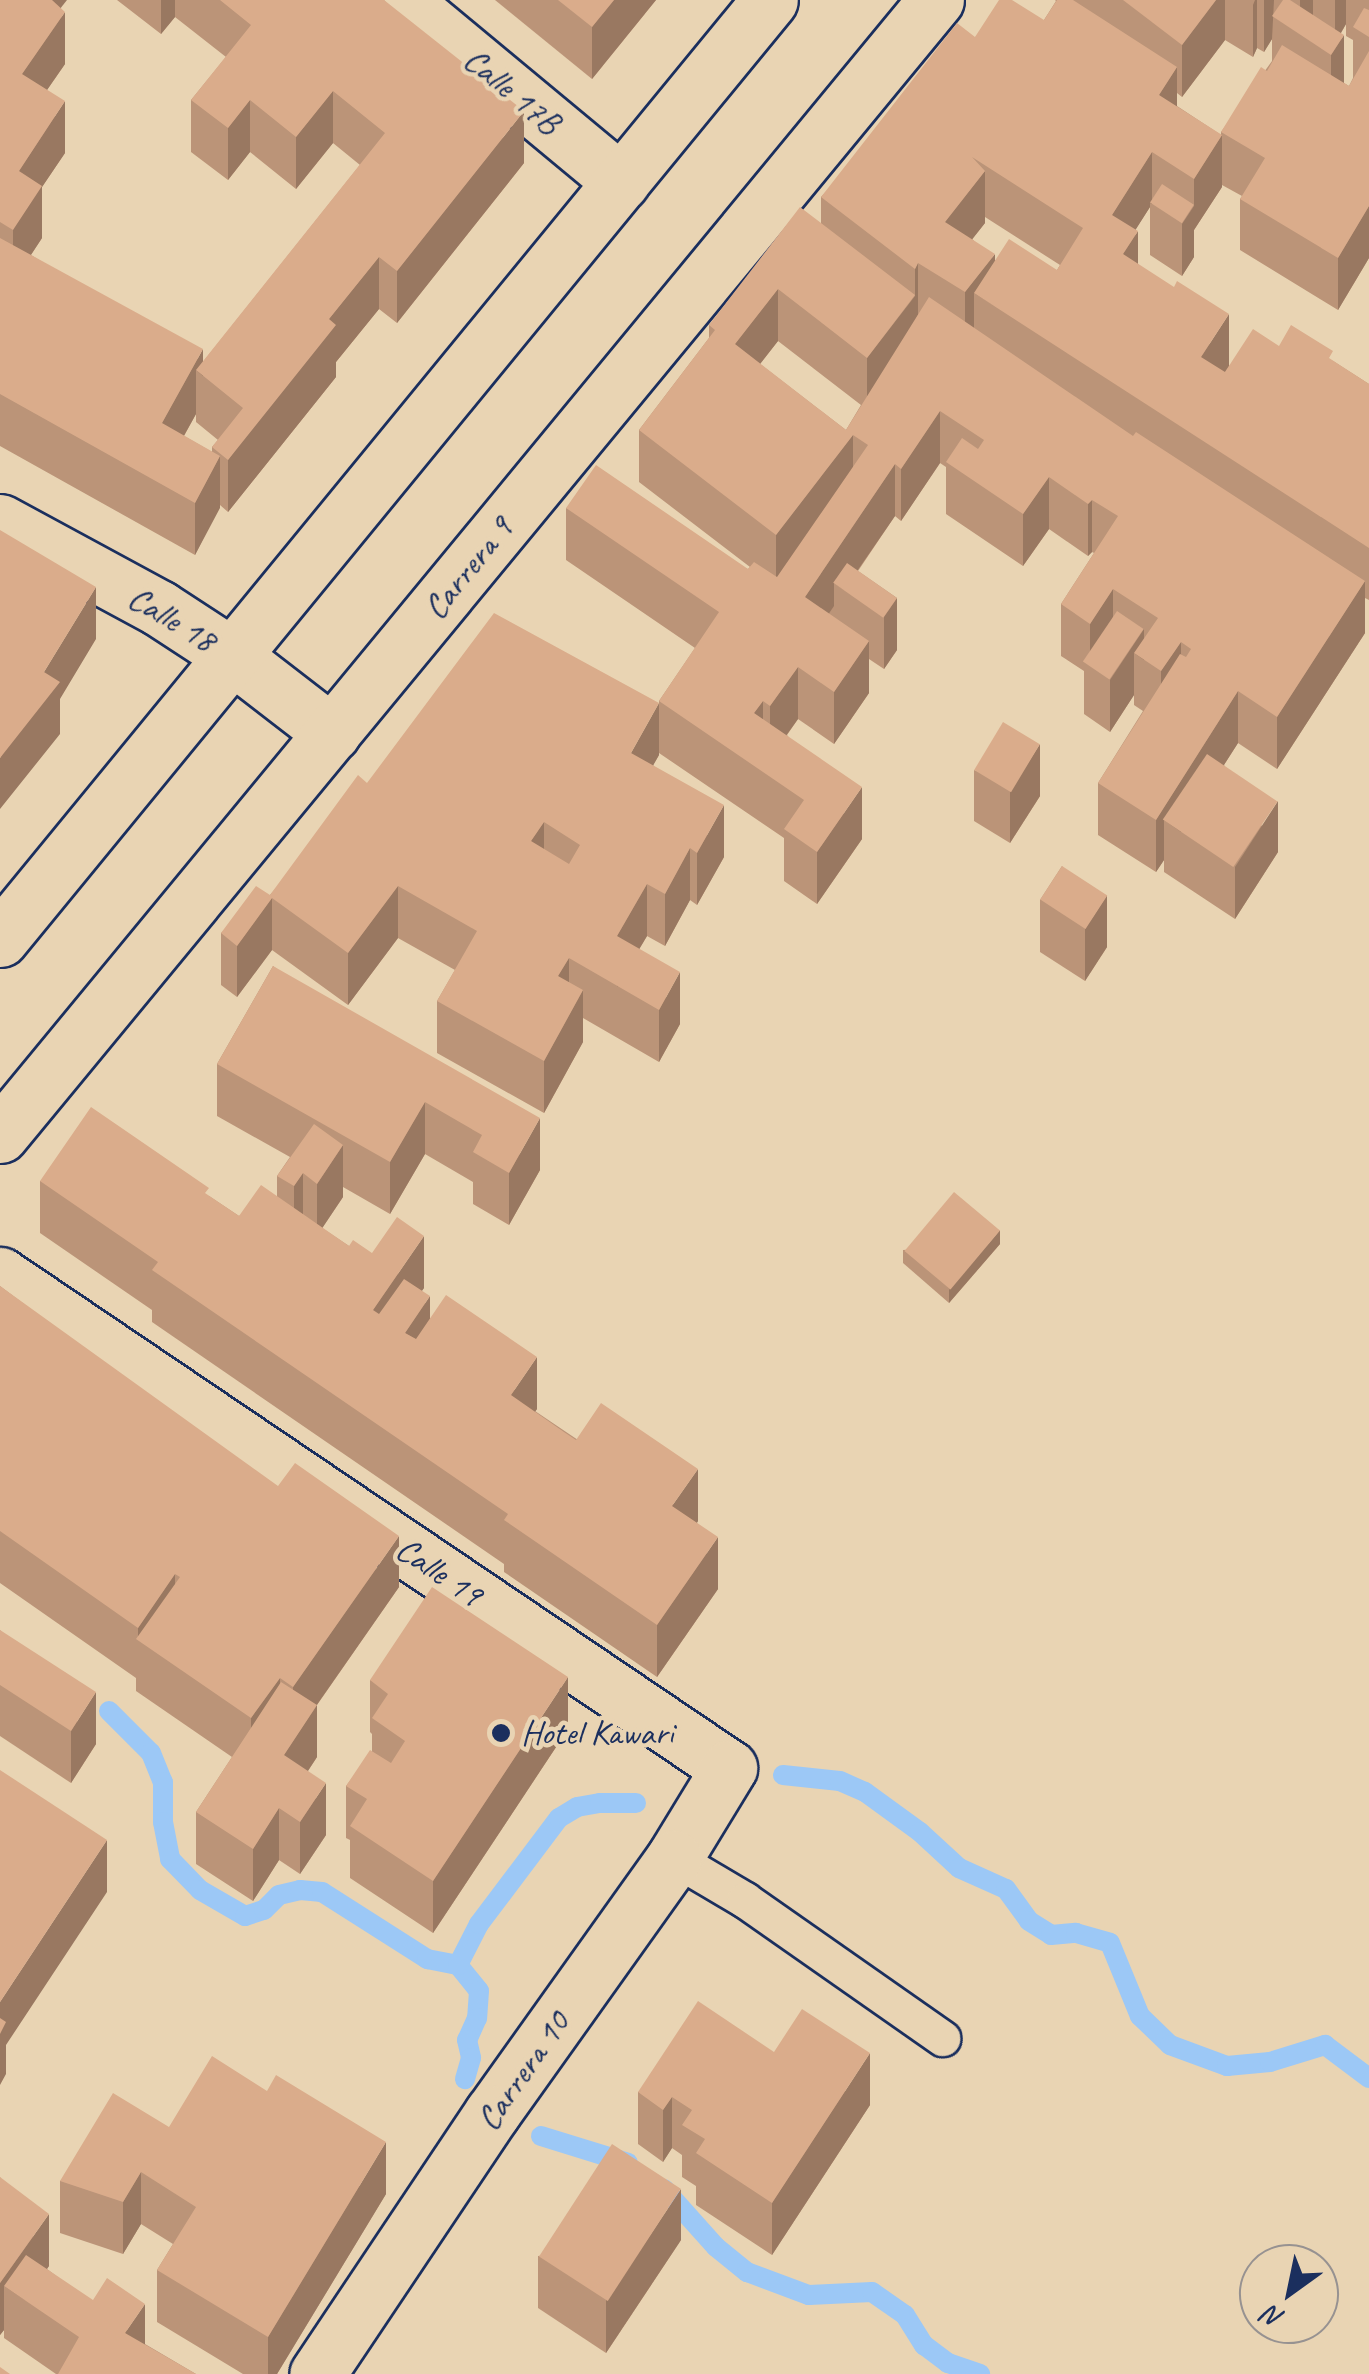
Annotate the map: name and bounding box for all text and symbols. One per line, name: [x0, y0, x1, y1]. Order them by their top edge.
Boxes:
street label: Calle 17B: [455, 39, 569, 143]
street label: Carrera 9: [414, 508, 522, 628]
street label: Calle 18: [120, 577, 224, 661]
street label: Calle 19: [388, 1528, 490, 1616]
place label: Hotel Kawari: [521, 1712, 673, 1754]
marker: Hotel Kawari: [490, 1722, 512, 1744]
street label: Carrera 10: [467, 2004, 579, 2138]
north arrow: [1239, 2244, 1339, 2344]
text: N: [1257, 2299, 1290, 2337]

